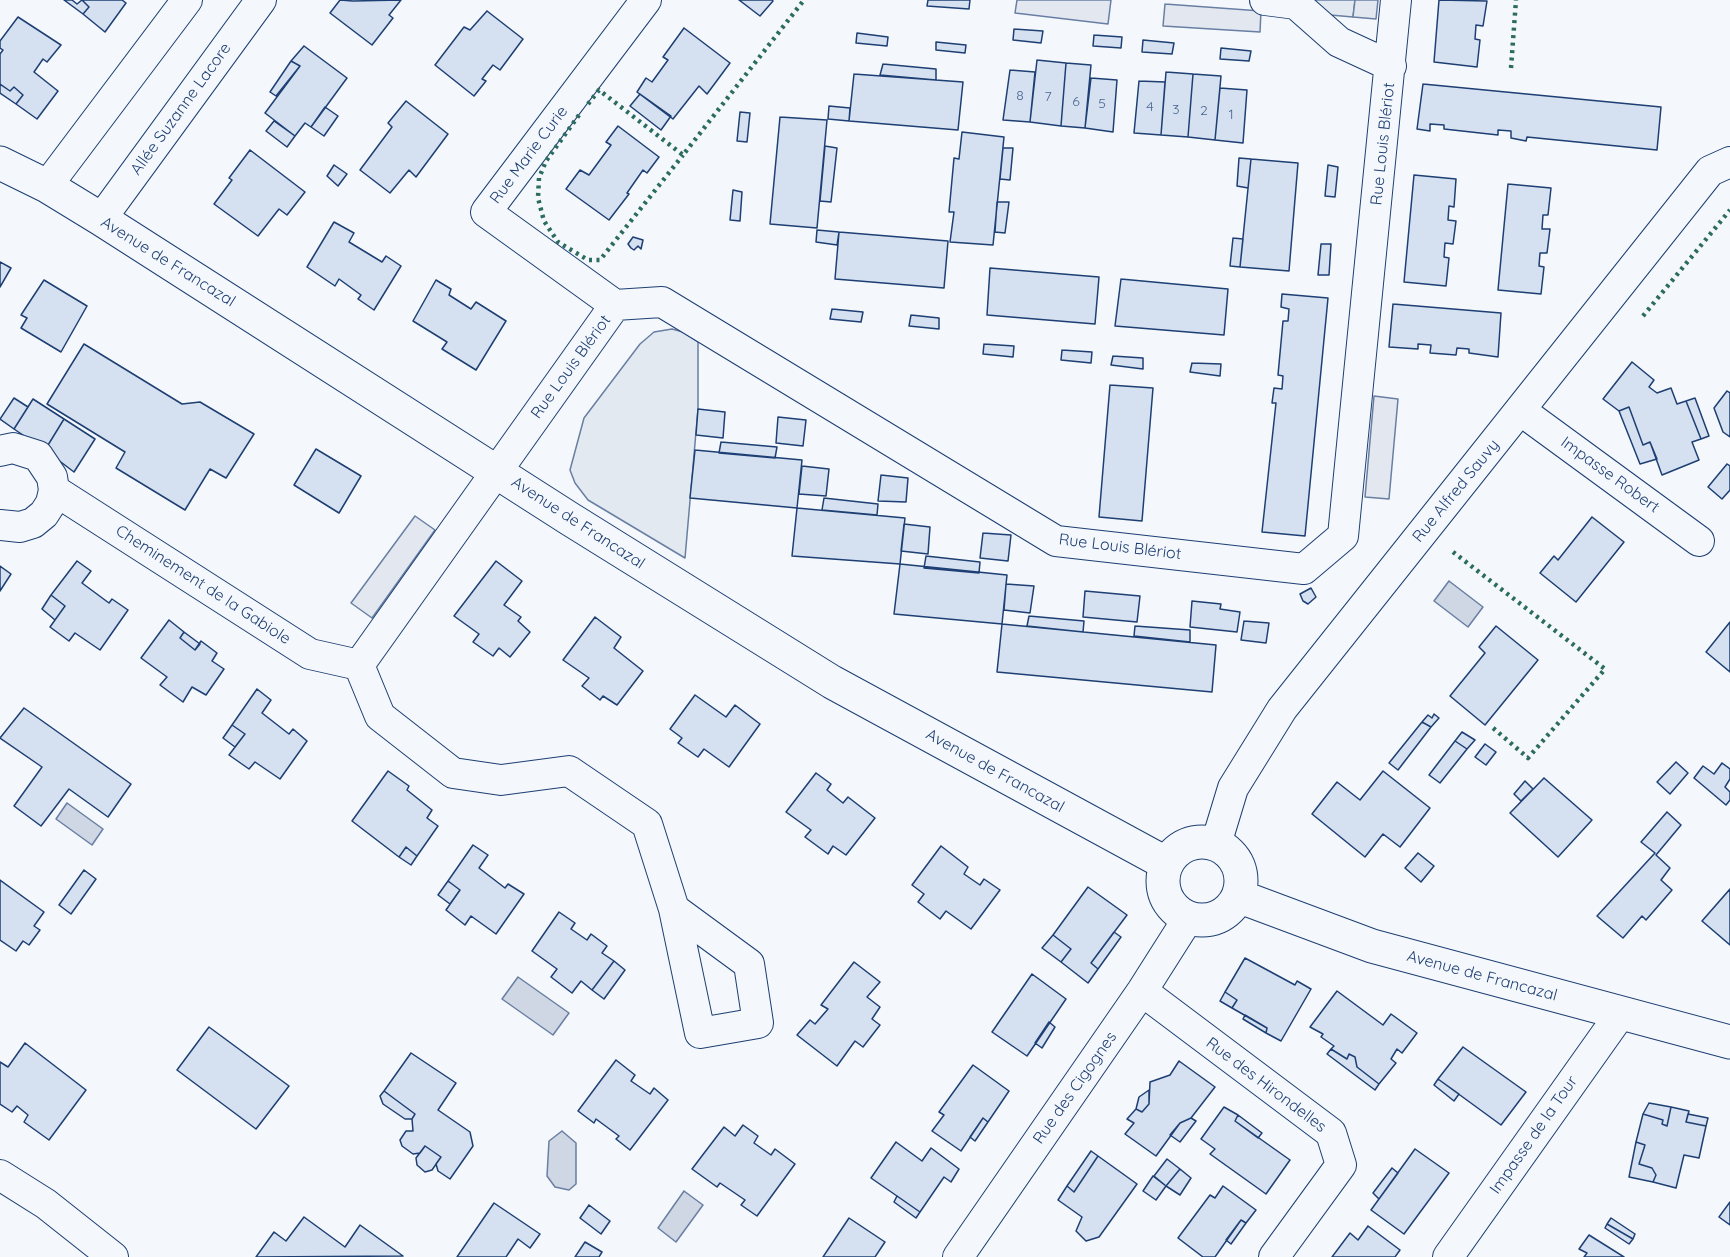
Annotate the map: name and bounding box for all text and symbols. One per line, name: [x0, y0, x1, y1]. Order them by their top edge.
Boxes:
street label: Allée Suzanne Lacore: [127, 39, 235, 179]
street label: Rue Louis Blériot: [1367, 82, 1399, 206]
house number: 8: [1016, 88, 1024, 104]
house number: 7: [1044, 89, 1052, 105]
house number: 6: [1072, 94, 1080, 110]
house number: 5: [1098, 96, 1106, 112]
house number: 4: [1146, 99, 1154, 115]
street label: Rue Marie Curie: [486, 102, 572, 208]
house number: 3: [1172, 102, 1180, 118]
house number: 2: [1200, 103, 1208, 119]
house number: 1: [1228, 107, 1234, 123]
street label: Avenue de Francazal: [97, 213, 239, 311]
street label: Rue Louis Blériot: [527, 312, 615, 422]
street label: Impasse Robert: [1557, 433, 1663, 517]
street label: Rue Alfred Sauvy: [1409, 436, 1503, 546]
street label: Avenue de Francazal: [508, 473, 648, 573]
street label: Cheminement de la Gabiole: [112, 521, 294, 649]
street label: Rue Louis Blériot: [1058, 530, 1182, 564]
street label: Avenue de Francazal: [923, 725, 1067, 817]
street label: Avenue de Francazal: [1405, 947, 1559, 1005]
street label: Rue des Cigognes: [1029, 1028, 1121, 1148]
street label: Rue des Hirondelles: [1202, 1033, 1330, 1137]
street label: Impasse de la Tour: [1486, 1072, 1582, 1198]

